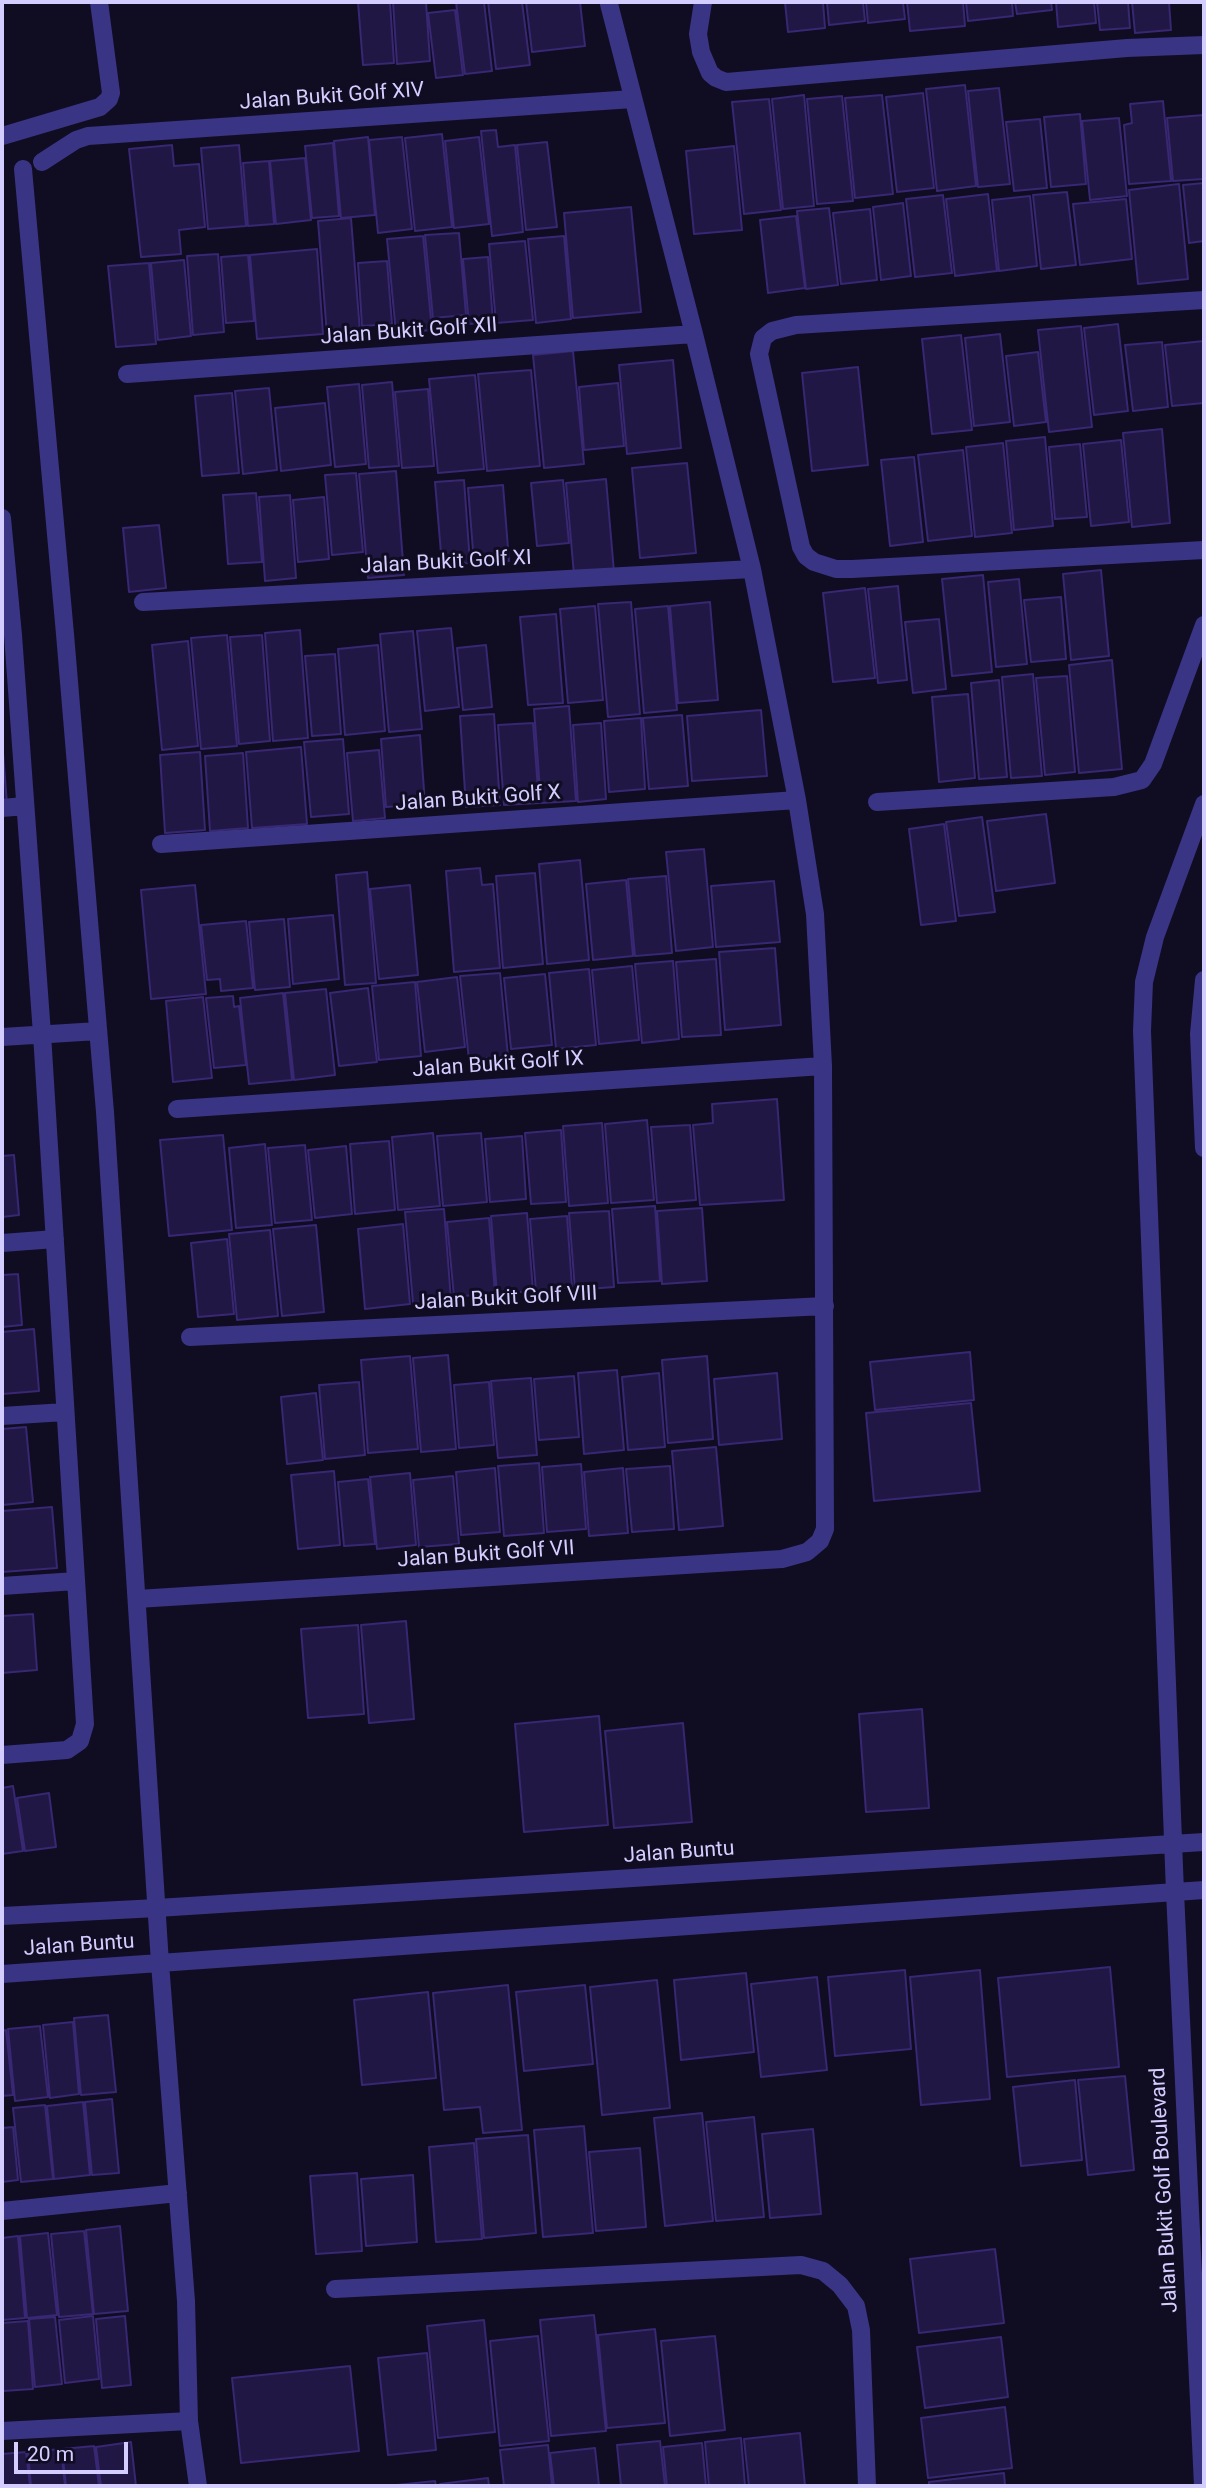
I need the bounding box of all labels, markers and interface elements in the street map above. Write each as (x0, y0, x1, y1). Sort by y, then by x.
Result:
street label: Jalan Bukit Golf XIV (239, 78, 425, 116)
street label: Jalan Bukit Golf XII (320, 313, 498, 351)
street label: Jalan Bukit Golf XI (360, 546, 532, 580)
street label: Jalan Bukit Golf X (394, 781, 562, 817)
street label: Jalan Bukit Golf IX (411, 1046, 585, 1084)
street label: Jalan Bukit Golf VIII (414, 1282, 598, 1316)
street label: Jalan Bukit Golf VII (397, 1536, 575, 1574)
street label: Jalan Buntu (623, 1837, 735, 1869)
street label: Jalan Buntu (23, 1930, 135, 1962)
street label: Jalan Bukit Golf Boulevard (1146, 2067, 1184, 2313)
scale bar (18, 2428, 131, 2472)
text: 20 m (27, 2442, 74, 2466)

